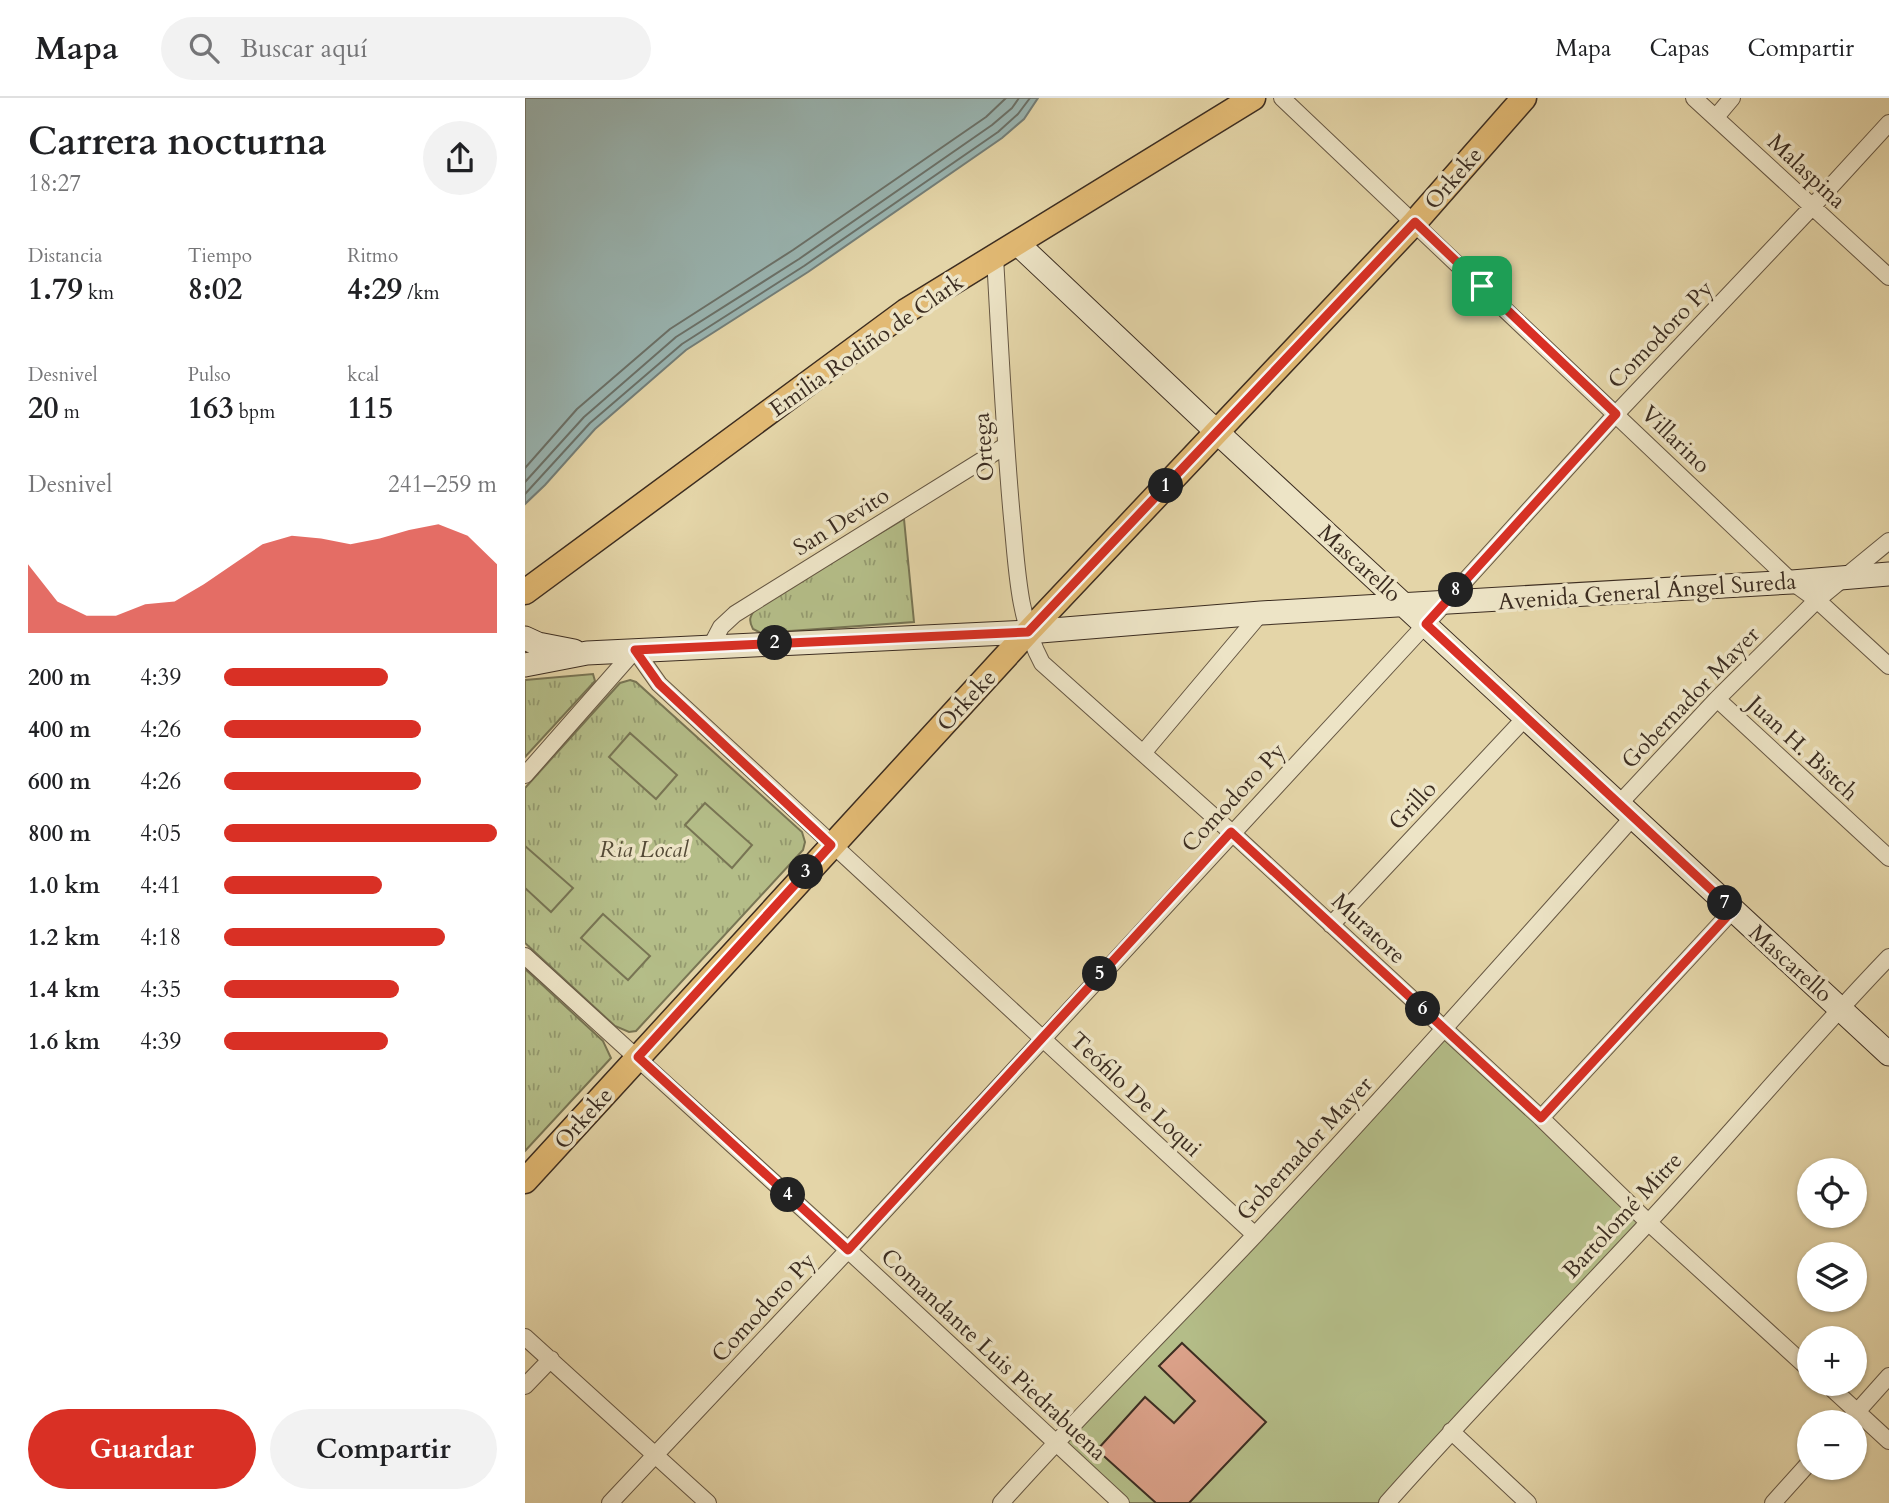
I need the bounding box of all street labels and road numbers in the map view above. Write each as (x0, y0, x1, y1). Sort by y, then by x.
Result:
street label: Malaspina (1761, 127, 1853, 216)
street label: Orkeke (1417, 140, 1489, 216)
street label: Emilia Rodiño de Clark (763, 266, 970, 424)
street label: Comodoro Py (1601, 273, 1720, 395)
street label: Villarino (1634, 399, 1717, 480)
street label: Ortega (966, 412, 1001, 482)
street label: San Devito (787, 480, 895, 563)
street label: Mascarello (1311, 517, 1408, 609)
street label: Avenida General Ángel Sureda (1497, 566, 1797, 617)
street label: Gobernador Mayer (1614, 619, 1767, 775)
street label: Orkeke (930, 663, 1003, 738)
street label: Juan H. Bistch (1738, 687, 1865, 808)
street label: Comodoro Py (1175, 736, 1292, 859)
street label: Grillo (1382, 774, 1443, 837)
street label: Muratore (1325, 886, 1413, 971)
street label: Mascarello (1742, 917, 1839, 1009)
street label: Teófilo De Loqui (1063, 1025, 1208, 1164)
street label: Gobernador Mayer (1229, 1069, 1380, 1227)
street label: Orkeke (547, 1081, 620, 1156)
street label: Bartolomé Mitre (1556, 1145, 1689, 1285)
street label: Comandante Luis Piedrabuena (874, 1241, 1113, 1467)
street label: Comodoro Py (705, 1246, 822, 1369)

